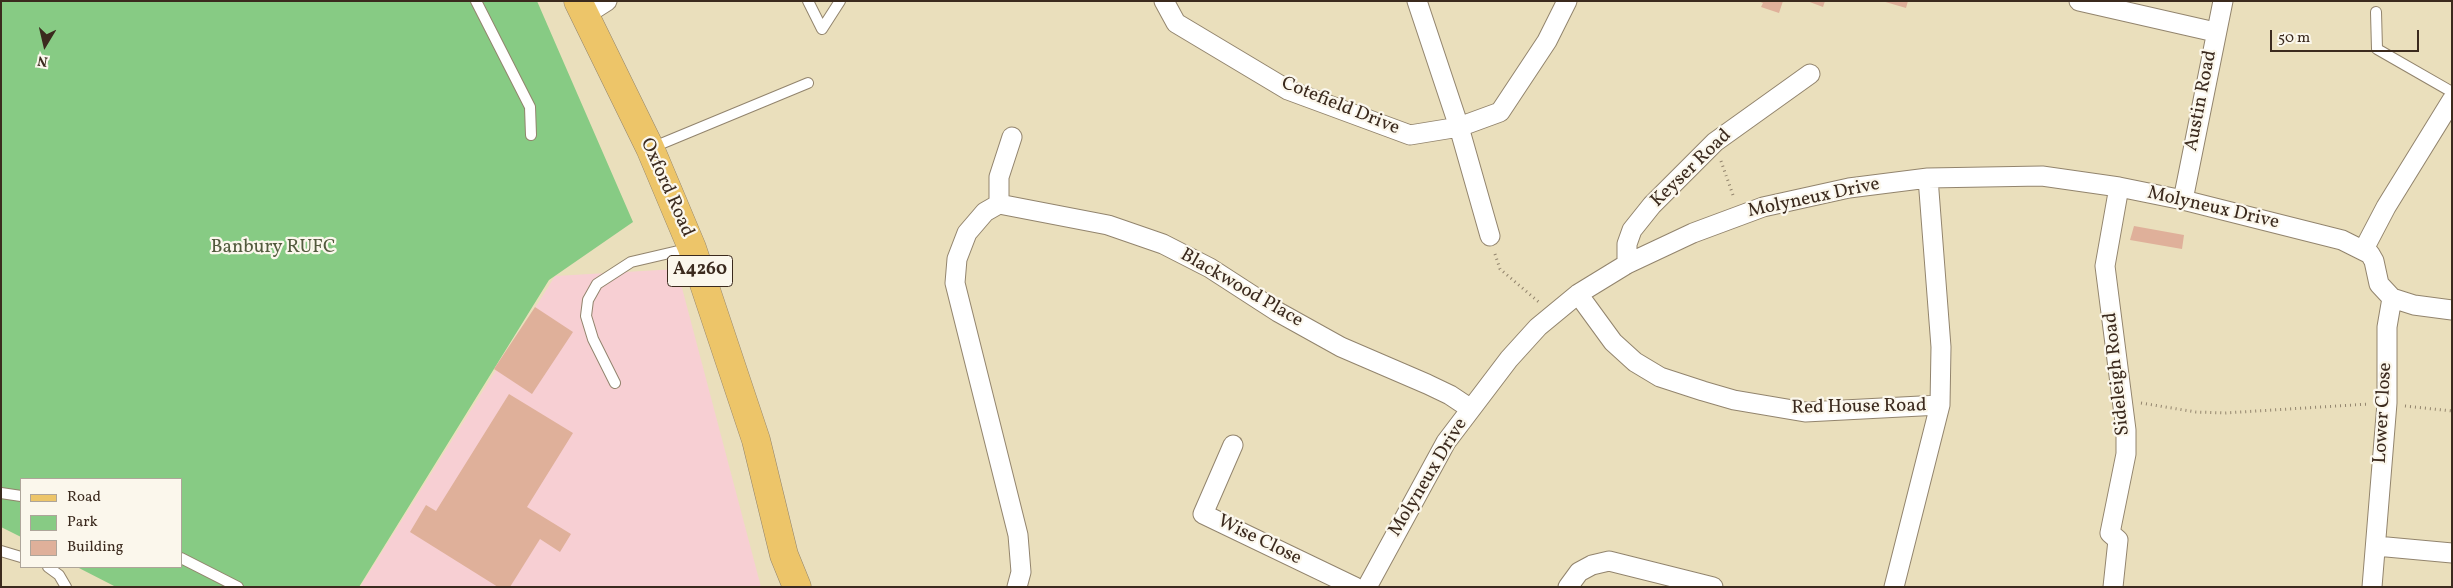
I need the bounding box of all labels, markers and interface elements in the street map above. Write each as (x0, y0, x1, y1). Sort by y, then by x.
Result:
north arrow (20, 20, 70, 70)
scale bar (2273, 20, 2422, 52)
text: 50 m (2278, 28, 2310, 49)
street label: Austin Road (2181, 49, 2223, 153)
text: N (36, 50, 49, 70)
street label: Cotefield Drive (1278, 73, 1402, 141)
street label: Keyser Road (1647, 125, 1737, 213)
street label: Oxford Road (634, 135, 698, 241)
street label: Molyneux Drive (1746, 174, 1882, 224)
street label: Molyneux Drive (2145, 183, 2281, 235)
park label: Banbury RUFC (211, 238, 335, 260)
street label: Blackwood Place (1175, 245, 1307, 333)
road number: A4260 (668, 256, 732, 286)
street label: Sideleigh Road (2100, 311, 2136, 437)
street label: Lower Close (2370, 362, 2398, 464)
street label: Red House Road (1791, 395, 1927, 421)
street label: Molyneux Drive (1385, 415, 1473, 541)
legend (20, 478, 182, 568)
text: Road (67, 487, 101, 508)
street label: Wise Close (1213, 511, 1305, 571)
text: Park (67, 512, 98, 533)
text: Building (67, 537, 123, 558)

